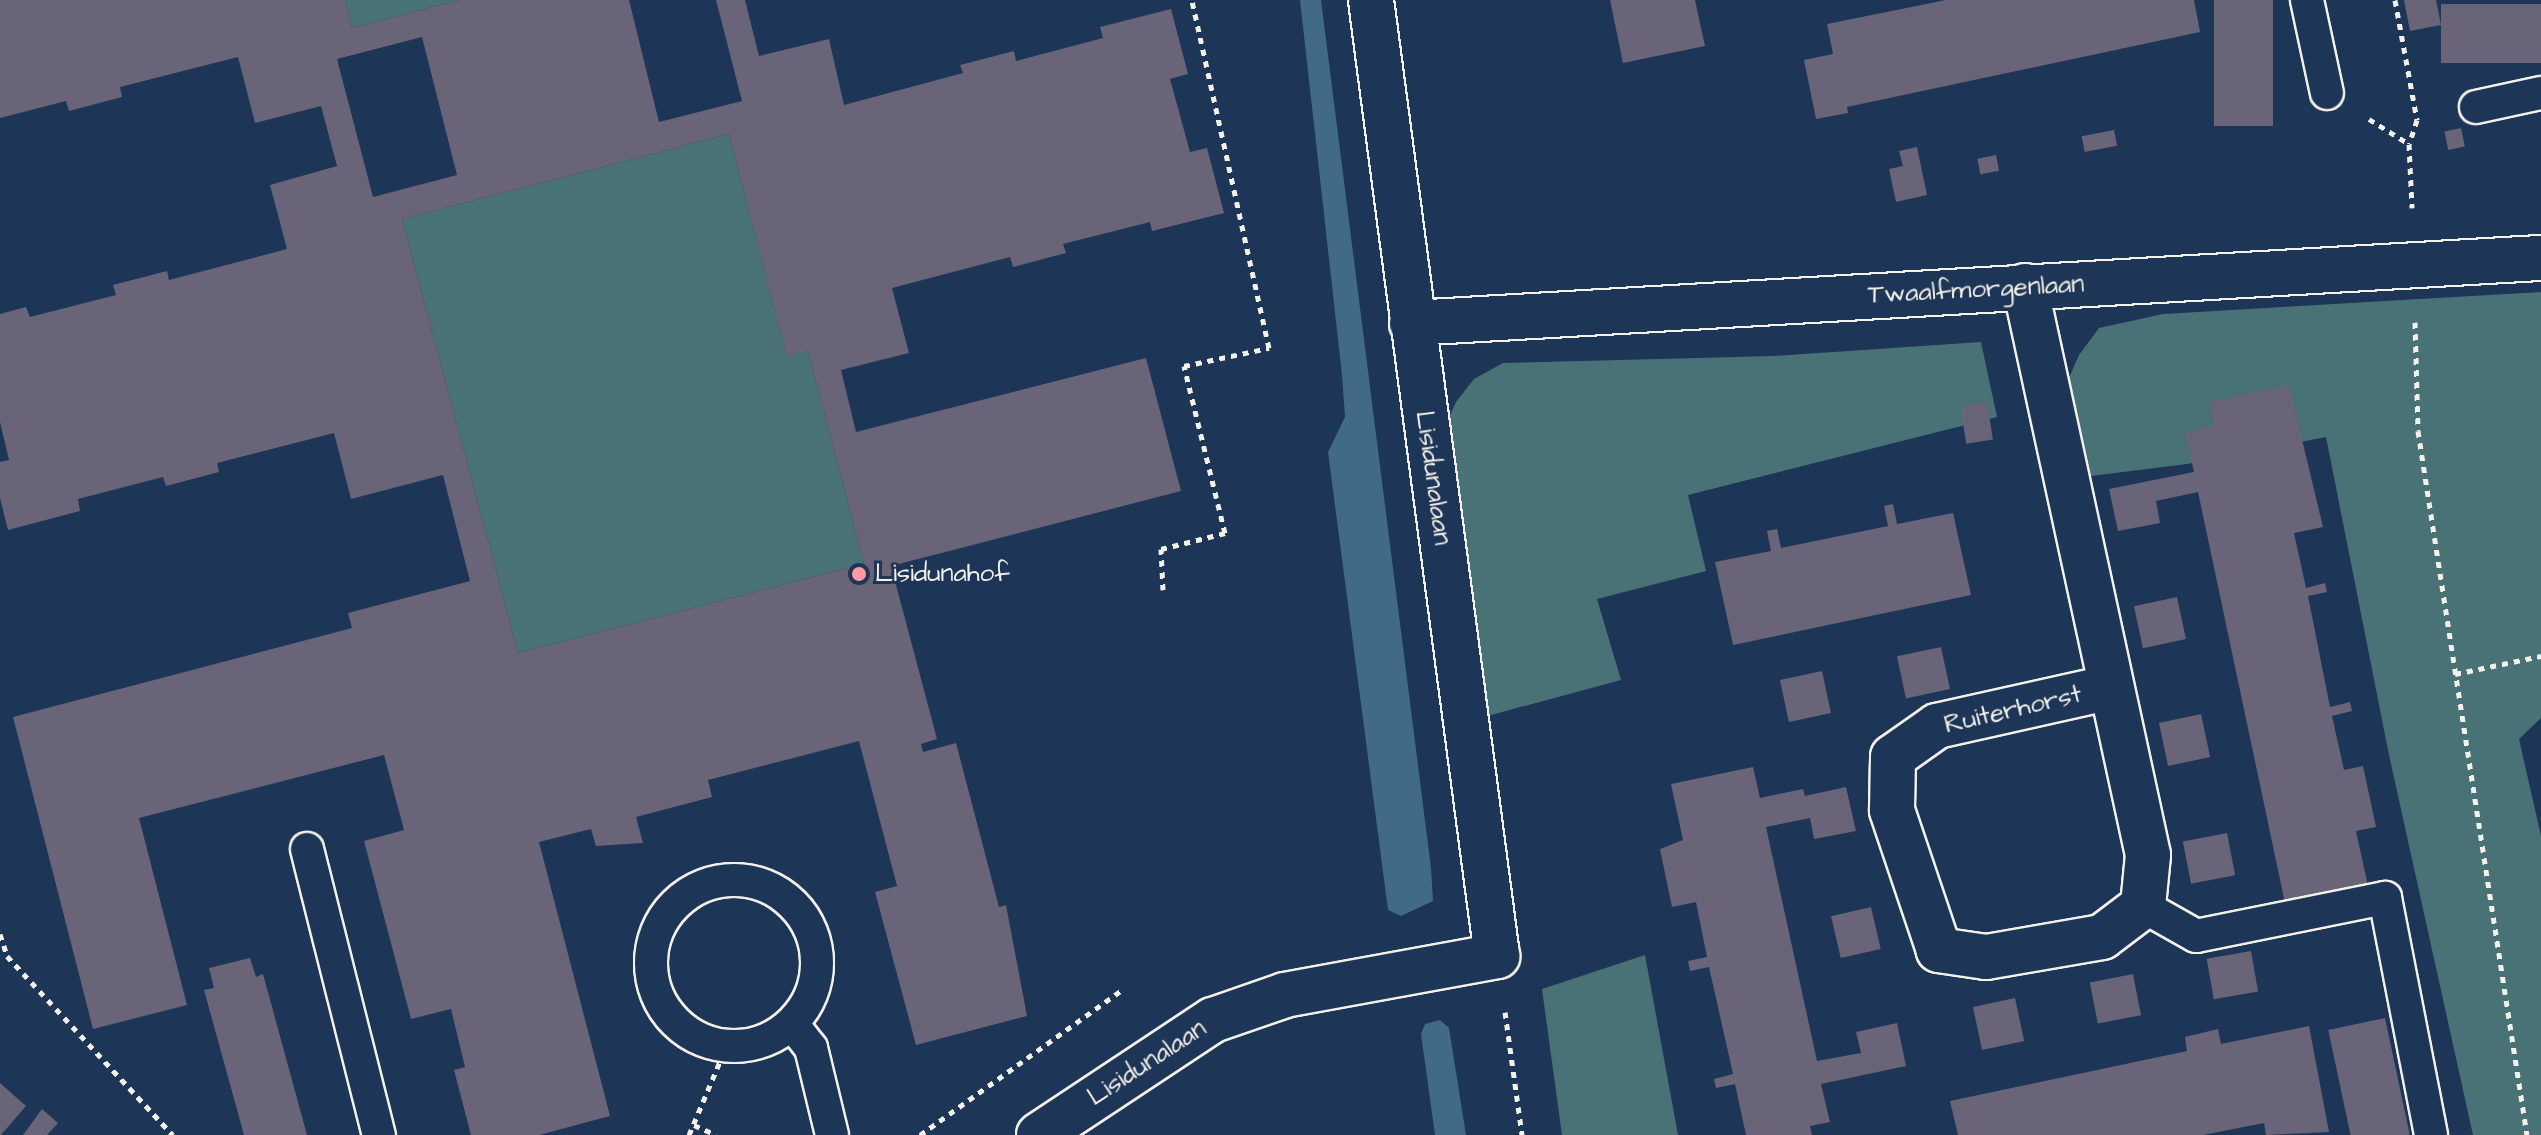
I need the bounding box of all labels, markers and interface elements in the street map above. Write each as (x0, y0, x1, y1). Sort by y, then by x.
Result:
street label: Twaalfmorgenlaan (1867, 269, 2085, 311)
street label: Lisidunalaan (1408, 409, 1458, 547)
place label: Lisidunahof (875, 558, 1010, 590)
marker: Lisidunahof (850, 565, 868, 583)
street label: Ruiterhorst (1941, 679, 2085, 741)
street label: Lisidunalaan (1082, 1013, 1212, 1113)

